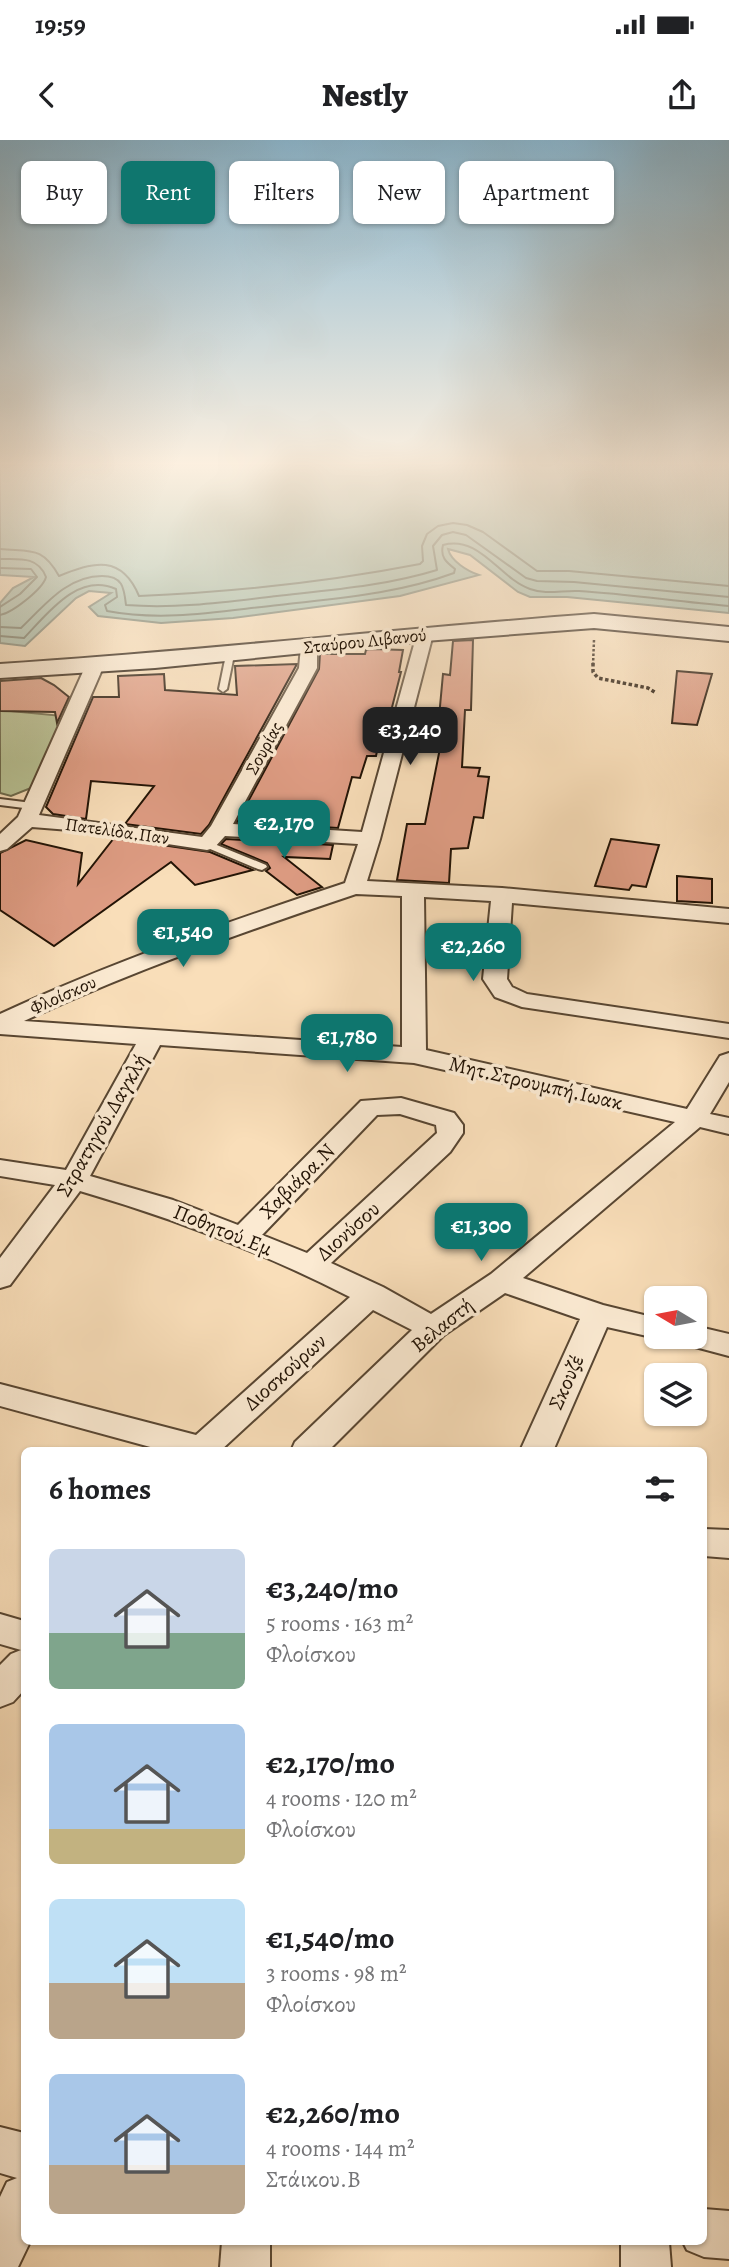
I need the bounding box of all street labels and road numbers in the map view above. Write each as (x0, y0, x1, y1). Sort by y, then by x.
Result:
street label: Σταύρου Λιβανού (302, 623, 428, 659)
street label: Σουρίας (240, 717, 288, 779)
street label: Πατελίδα.Παν (64, 812, 170, 850)
street label: Φλοίσκου (26, 970, 100, 1020)
street label: Στρατηγού.Δαγκλή (50, 1048, 154, 1202)
street label: Μητ.Στρουμπή.Ιωακ (446, 1049, 626, 1117)
street label: Χαβιάρα.Ν (253, 1137, 341, 1225)
street label: Διονύσου (310, 1195, 386, 1267)
street label: Ποθητού.Εμ (169, 1197, 277, 1263)
street label: Βελαστή (405, 1291, 479, 1359)
street label: Διοσκούρων (238, 1327, 333, 1417)
street label: Σκουζέ (542, 1350, 590, 1414)

